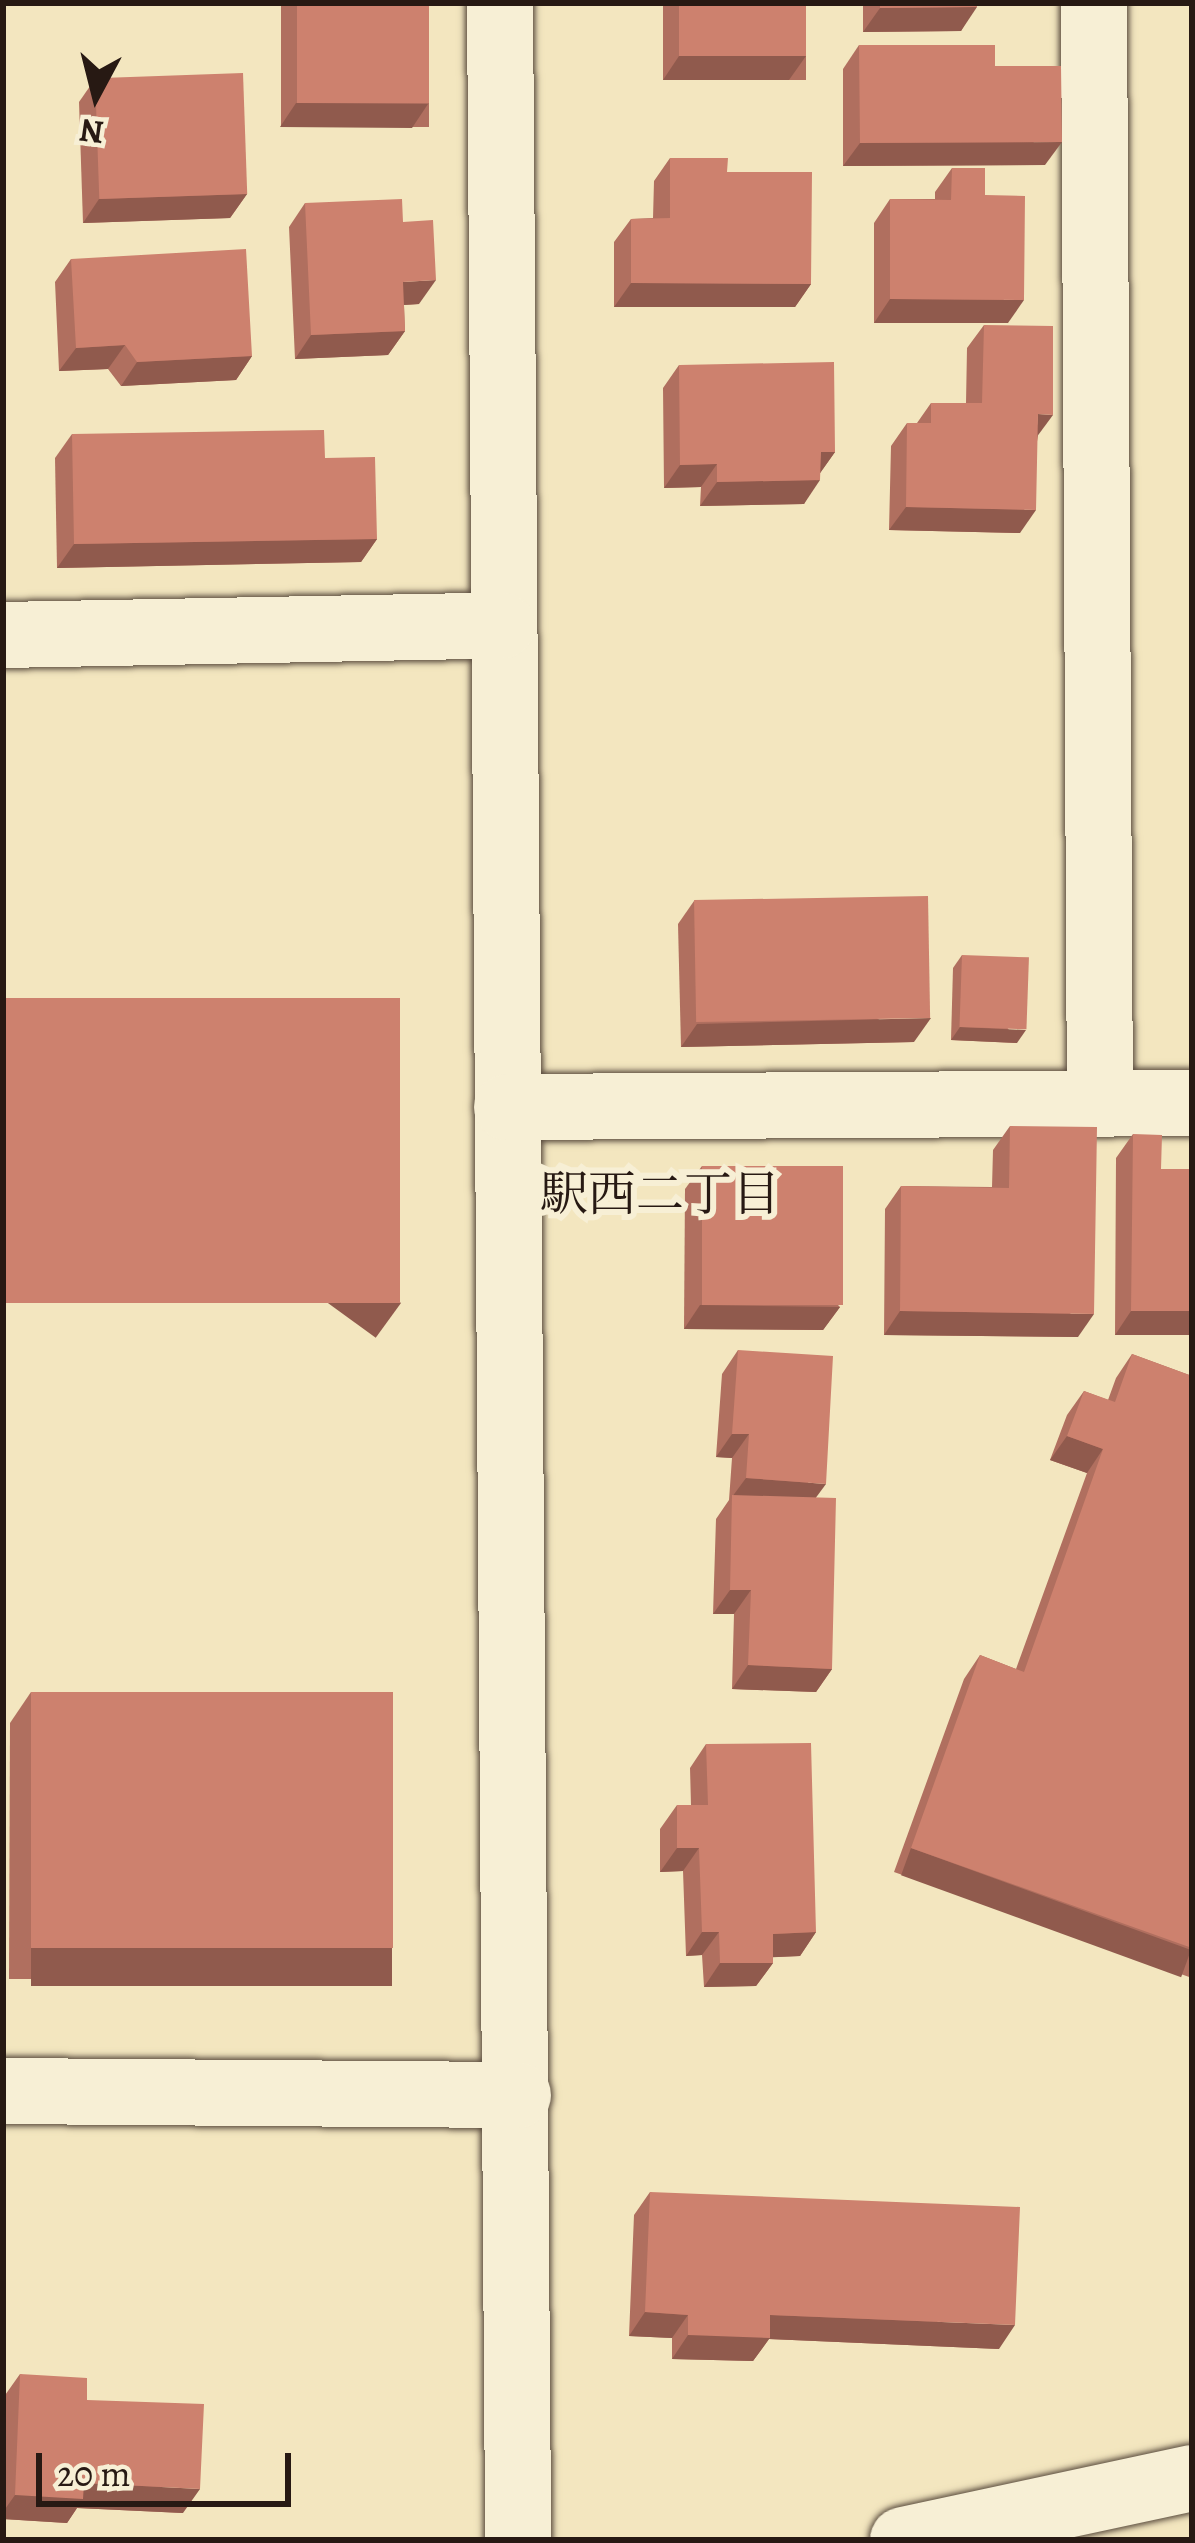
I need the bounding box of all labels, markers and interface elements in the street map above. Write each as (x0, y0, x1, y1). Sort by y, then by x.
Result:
north arrow (36, 36, 156, 156)
text: N (77, 108, 106, 156)
district label: 駅西二丁目 (540, 1166, 780, 1224)
scale bar (42, 2429, 297, 2503)
text: 20 m (57, 2449, 130, 2498)

